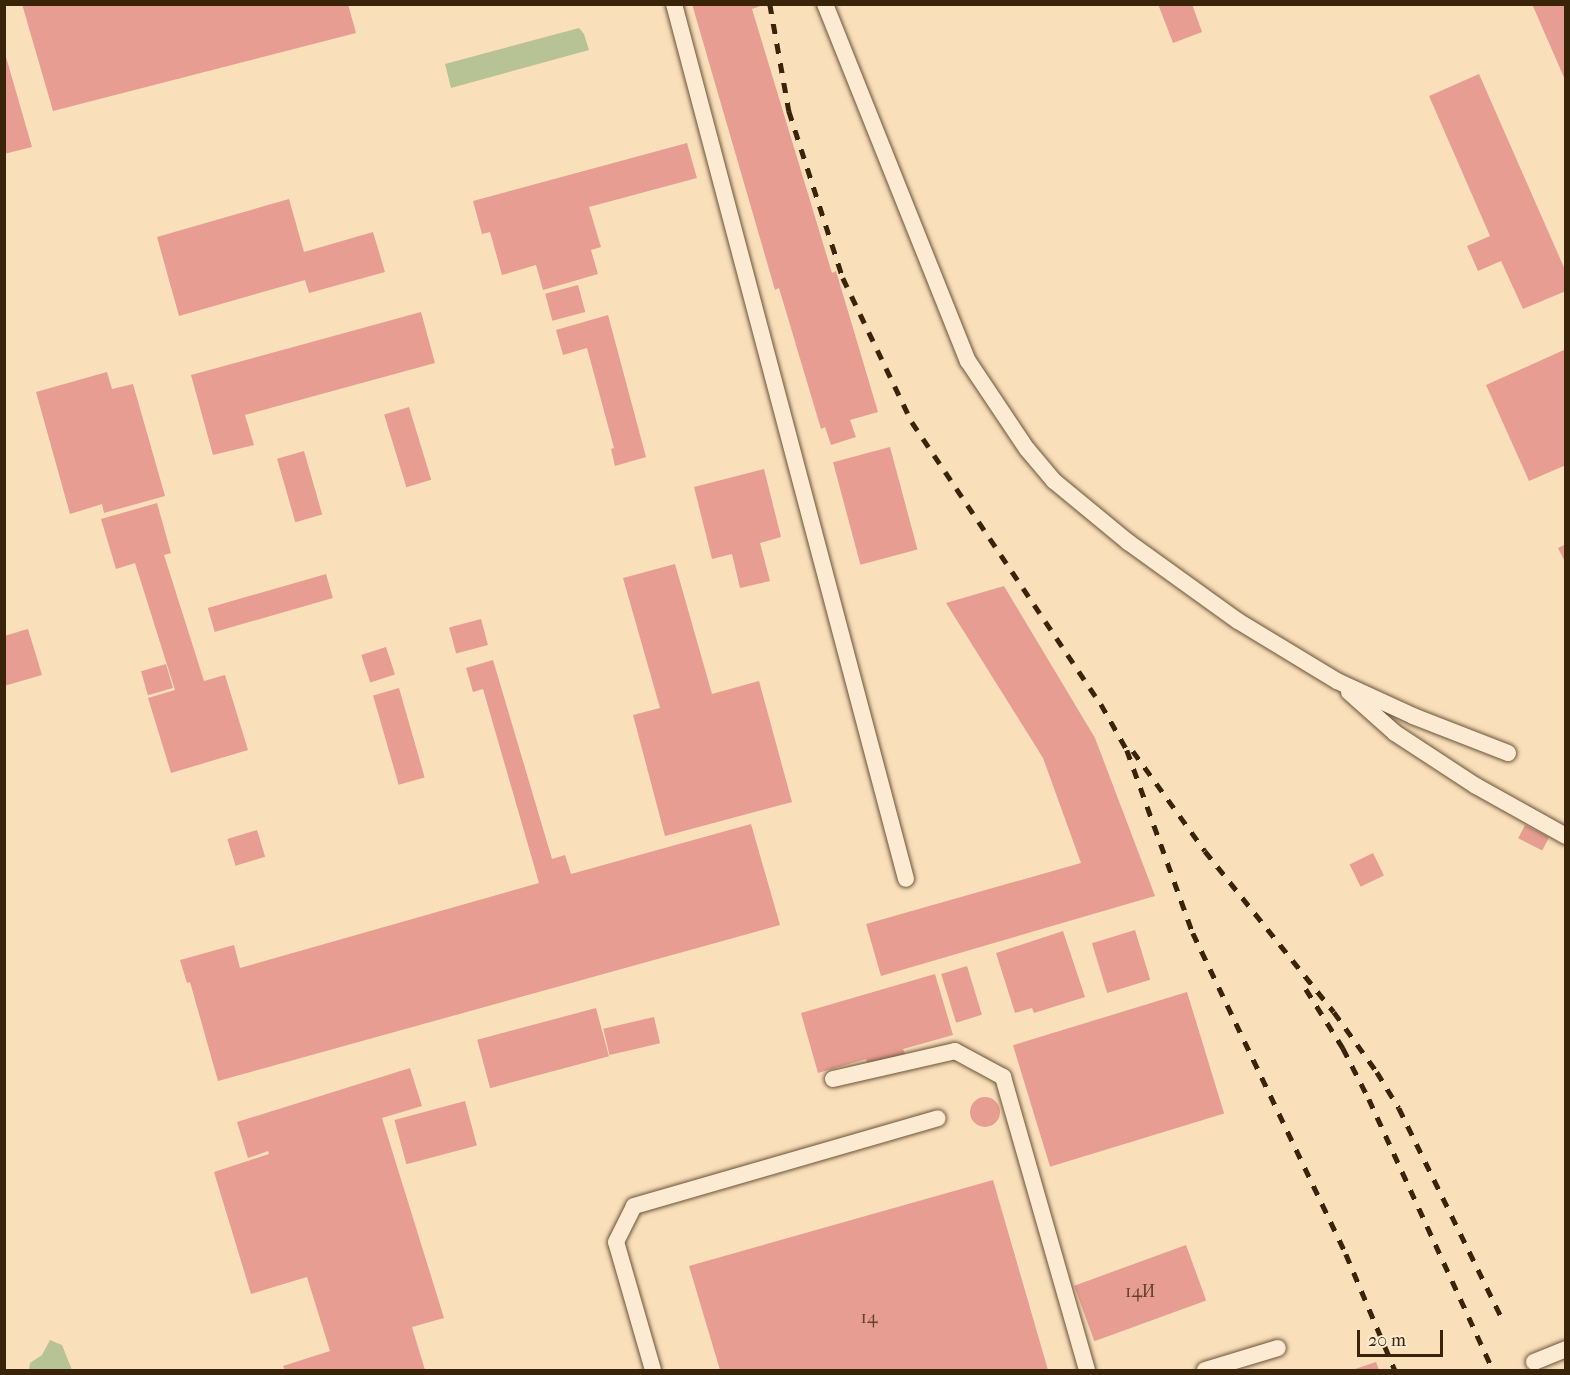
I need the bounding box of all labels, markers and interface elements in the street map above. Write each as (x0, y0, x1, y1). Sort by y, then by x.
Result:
house number: 14И (1125, 1281, 1155, 1303)
house number: 14 (860, 1307, 878, 1329)
scale bar (1360, 1318, 1446, 1356)
text: 20 m (1368, 1330, 1406, 1351)

